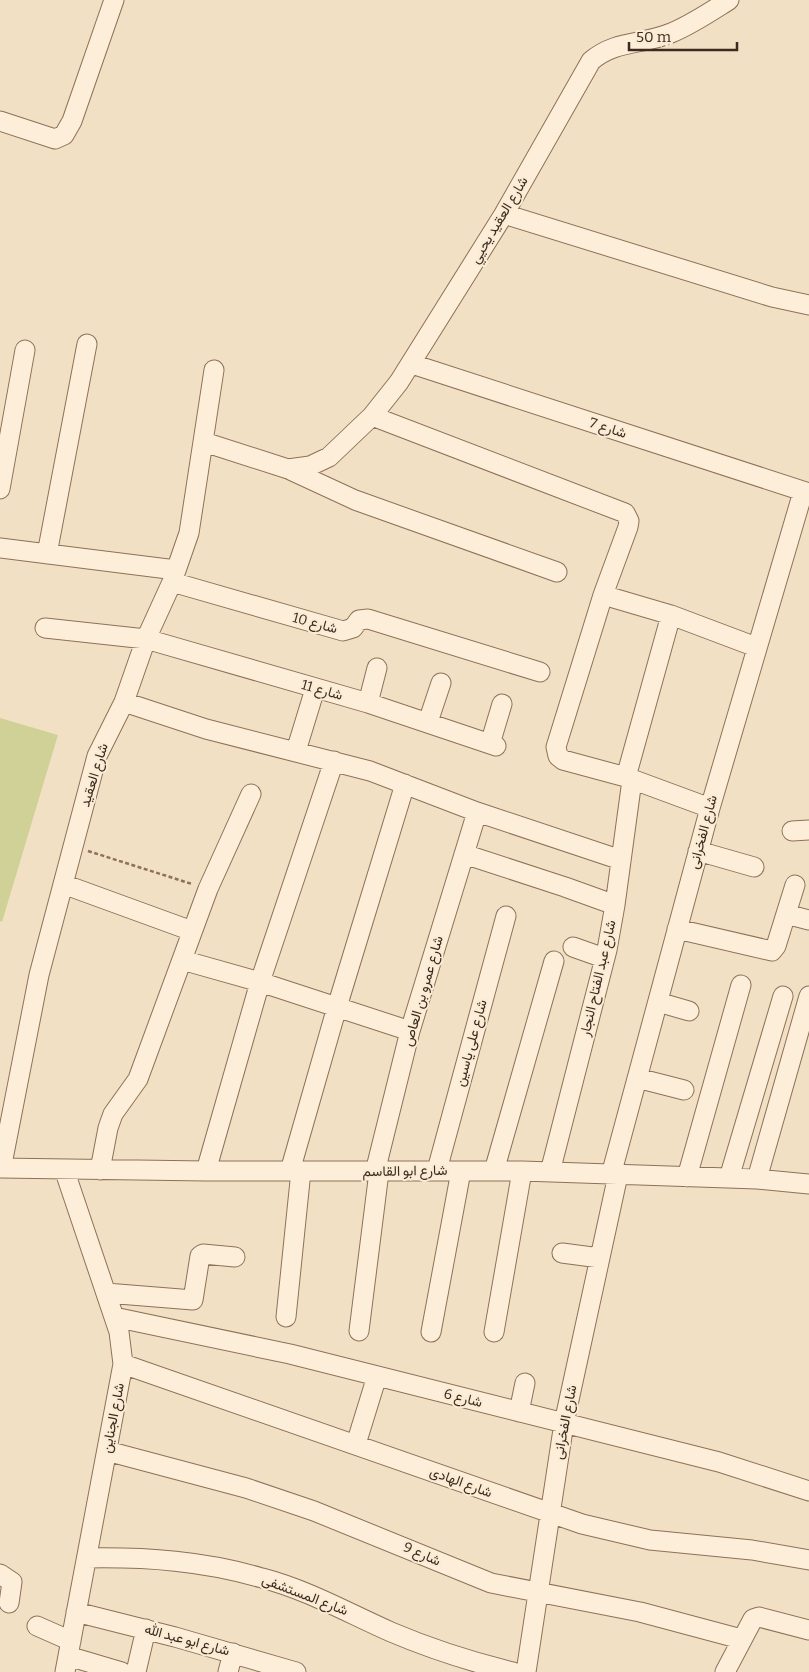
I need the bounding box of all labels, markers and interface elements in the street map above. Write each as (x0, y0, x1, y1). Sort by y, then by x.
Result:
scale bar (629, 20, 736, 52)
text: 50 m (636, 28, 672, 46)
street label: شارع العقيد يحيي (466, 173, 534, 268)
street label: شارع 7 (587, 414, 629, 444)
street label: شارع 10 (290, 609, 339, 639)
street label: شارع 11 (299, 676, 345, 706)
street label: شارع العقيد (76, 741, 114, 810)
street label: شارع الفخرانى (685, 793, 723, 871)
street label: شارع عبد الفتاح النجار (576, 918, 622, 1039)
street label: شارع عمرو بن العاص (399, 934, 449, 1049)
street label: شارع على ياسين (451, 998, 493, 1089)
street label: شارع ابو القاسم (362, 1162, 448, 1182)
street label: شارع الجناين (98, 1381, 130, 1455)
street label: شارع الفخرانى (549, 1383, 583, 1461)
street label: شارع 6 (441, 1385, 484, 1413)
street label: شارع الهادى (427, 1463, 495, 1503)
street label: شارع 9 (400, 1538, 443, 1572)
street label: شارع المستشفى (259, 1571, 351, 1621)
street label: شارع ابو عبد الله (142, 1620, 231, 1661)

